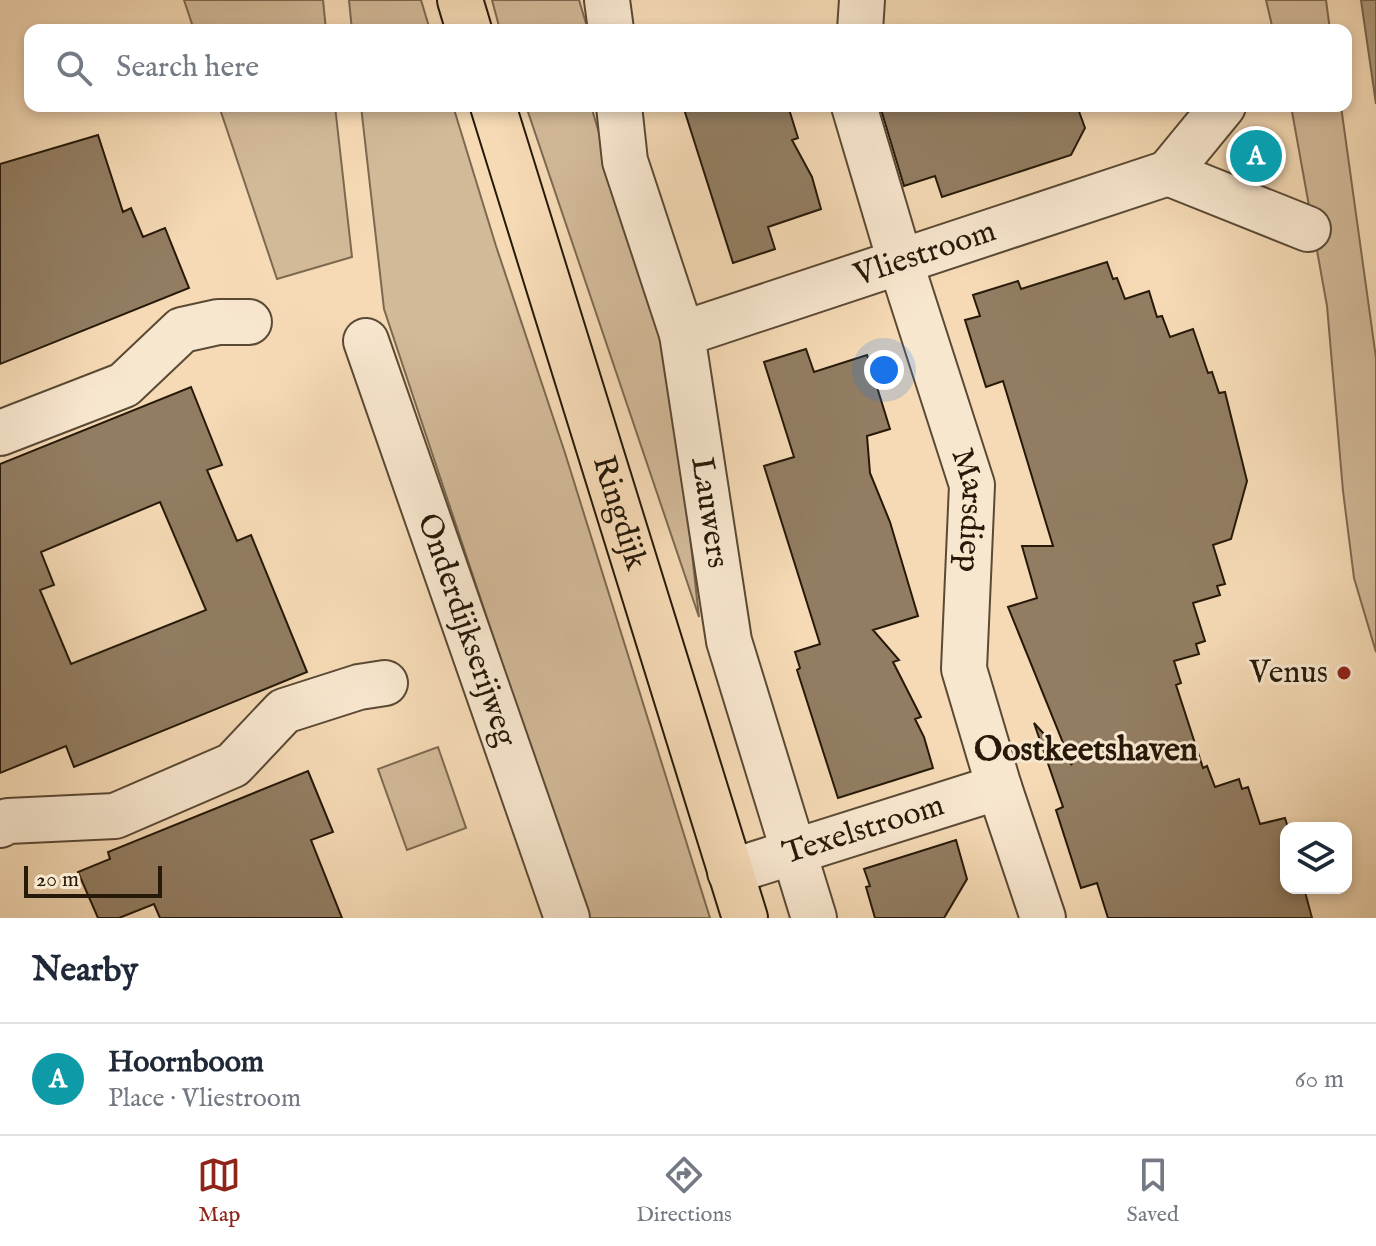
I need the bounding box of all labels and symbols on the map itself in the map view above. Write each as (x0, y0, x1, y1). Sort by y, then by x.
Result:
pin: A (1230, 126, 1282, 186)
street label: Vliestroom (848, 211, 1001, 296)
your location (864, 350, 904, 390)
street label: Marsdiep (941, 443, 994, 573)
street label: Ringdijk (582, 451, 656, 576)
street label: Lauwers (681, 454, 738, 571)
street label: Onderdijkserijweg (407, 508, 526, 753)
place label: Venus (1248, 653, 1328, 694)
marker: Venus (1335, 664, 1353, 682)
district label: Oostkeetshaven (974, 729, 1198, 772)
street label: Texelstroom (778, 785, 949, 875)
scale bar (24, 862, 162, 898)

